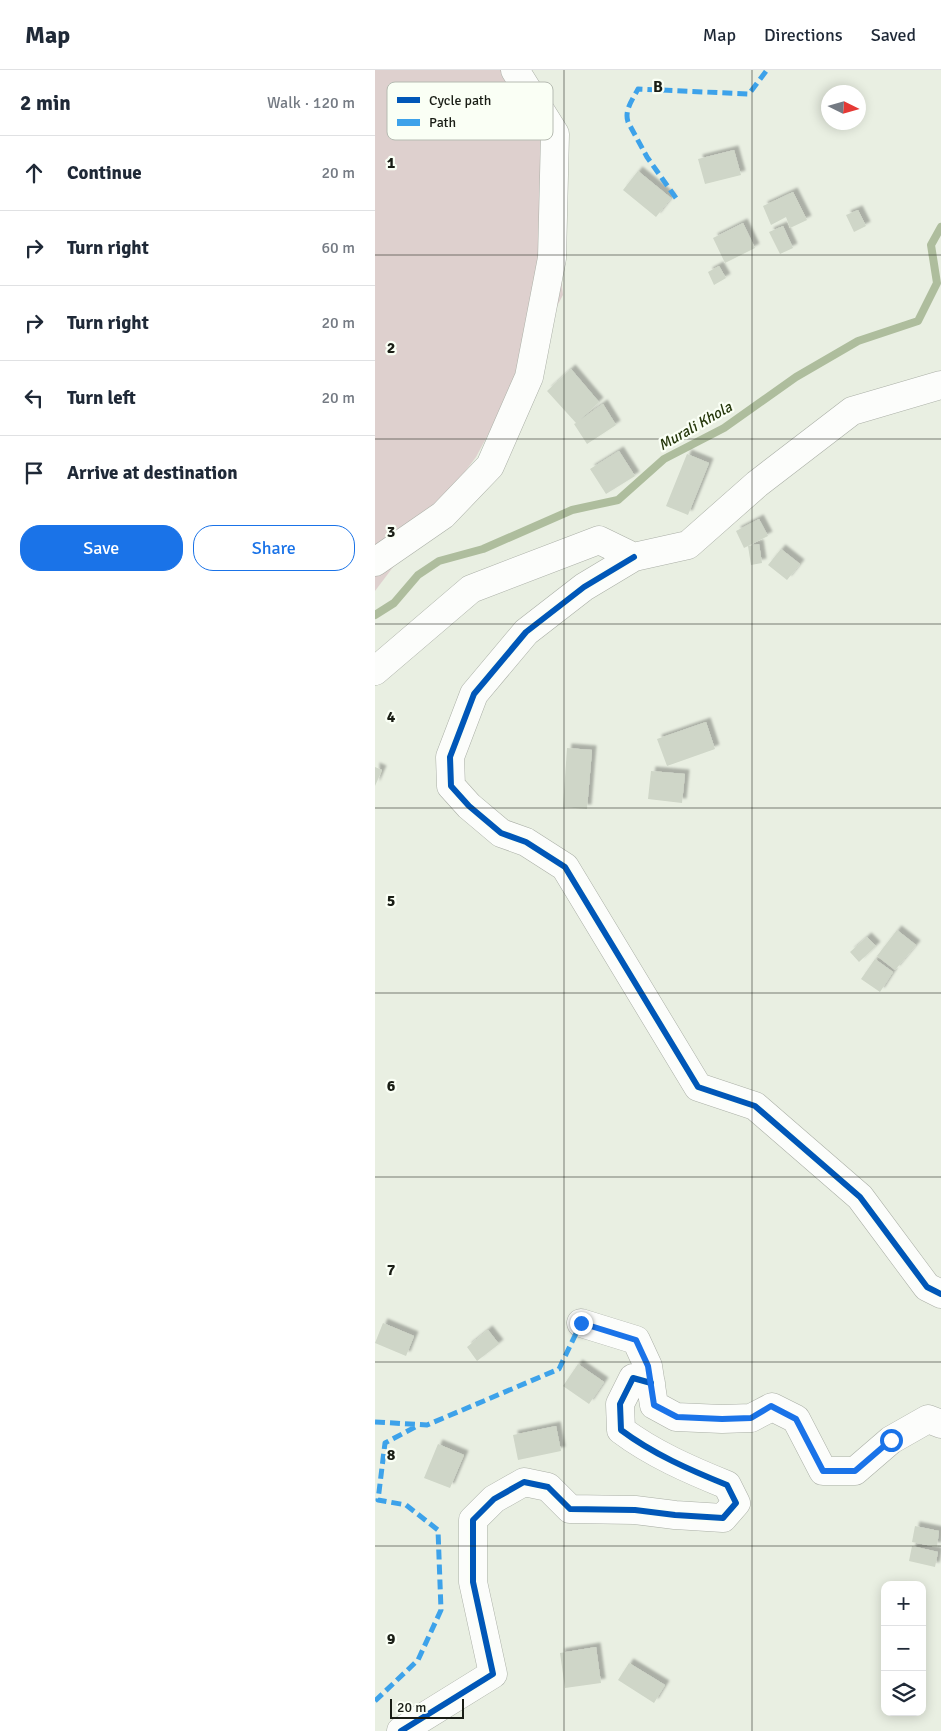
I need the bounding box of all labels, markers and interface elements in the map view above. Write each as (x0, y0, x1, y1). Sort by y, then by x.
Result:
text: Map (25, 20, 70, 50)
text: Map (703, 24, 736, 46)
text: Directions (764, 24, 843, 46)
text: Saved (871, 24, 916, 46)
text: B (653, 77, 663, 97)
legend (387, 82, 553, 140)
north arrow (821, 85, 866, 130)
text: 2 min (20, 90, 71, 116)
text: Cycle path (429, 92, 491, 109)
text: Walk · 120 m (267, 93, 355, 113)
text: Path (429, 114, 456, 131)
text: 1 (387, 153, 396, 173)
icon: ahead (20, 159, 48, 187)
text: Continue (67, 161, 142, 185)
text: 20 m (321, 163, 355, 183)
icon: right (20, 234, 48, 262)
text: Turn right (67, 236, 149, 260)
text: 60 m (321, 238, 355, 258)
icon: right (20, 309, 48, 337)
text: Turn right (67, 311, 149, 335)
text: 20 m (321, 313, 355, 333)
text: 2 (387, 338, 395, 358)
icon: left (20, 384, 48, 412)
text: Turn left (67, 386, 136, 410)
text: 20 m (321, 388, 355, 408)
water label: Murali Khola (655, 398, 735, 454)
icon: arrive (20, 459, 48, 487)
text: Arrive at destination (67, 461, 238, 485)
text: 3 (387, 522, 395, 542)
button: Save (20, 525, 183, 571)
button: Share (193, 525, 355, 571)
text: 4 (387, 707, 396, 727)
text: 5 (387, 891, 395, 911)
text: 6 (387, 1076, 396, 1096)
text: 7 (387, 1260, 396, 1280)
route end (570, 1312, 593, 1335)
route start (880, 1429, 903, 1452)
text: 8 (387, 1445, 396, 1465)
map controls (881, 1581, 926, 1716)
button: + (881, 1581, 926, 1626)
button: − (881, 1626, 926, 1671)
text: 9 (387, 1629, 396, 1649)
button: layers (881, 1671, 926, 1716)
scale bar (390, 1696, 464, 1719)
text: 20 m (397, 1699, 426, 1716)

